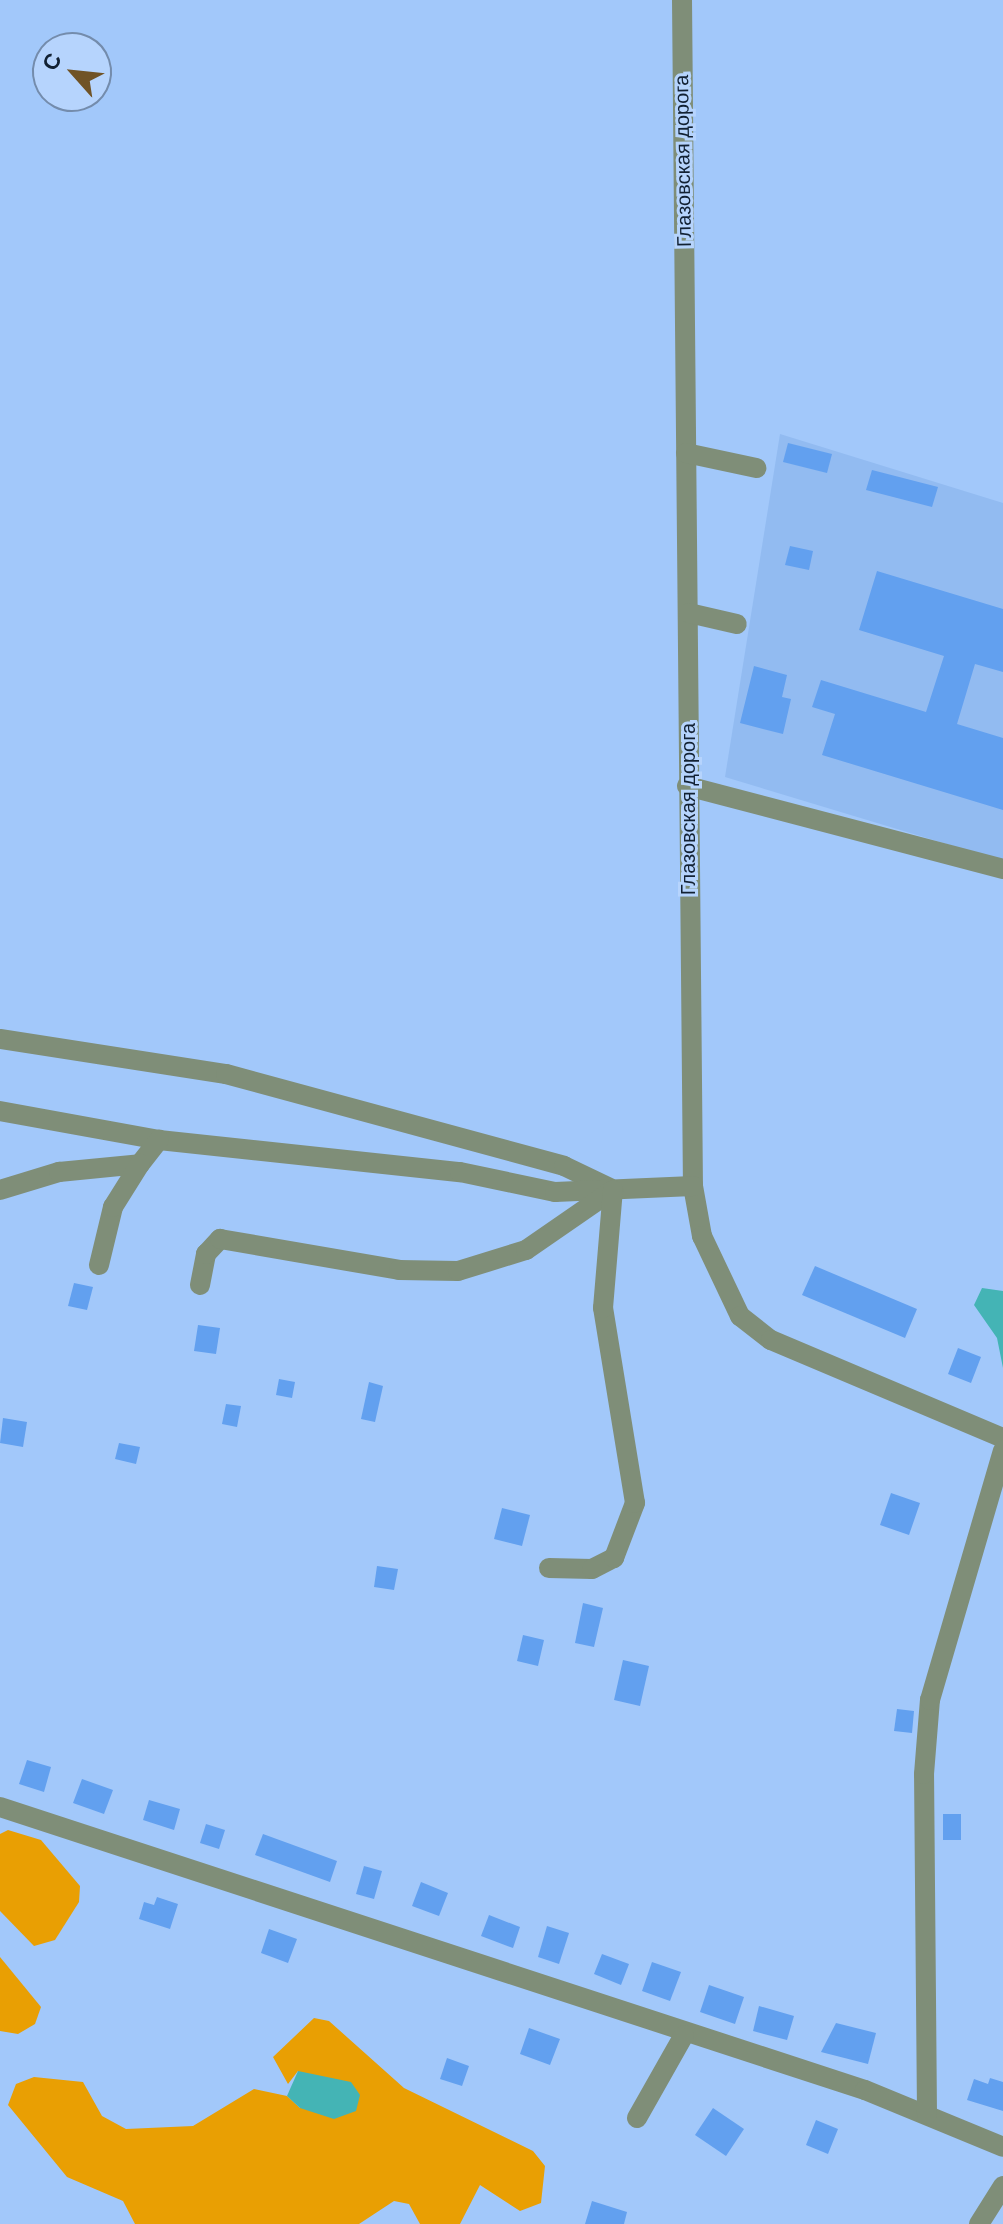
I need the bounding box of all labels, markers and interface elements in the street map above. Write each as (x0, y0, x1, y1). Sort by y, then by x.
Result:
north arrow (32, 32, 112, 112)
text: С (37, 49, 67, 75)
street label: Глазовская дорога (669, 75, 697, 247)
street label: Глазовская дорога (676, 723, 700, 895)

